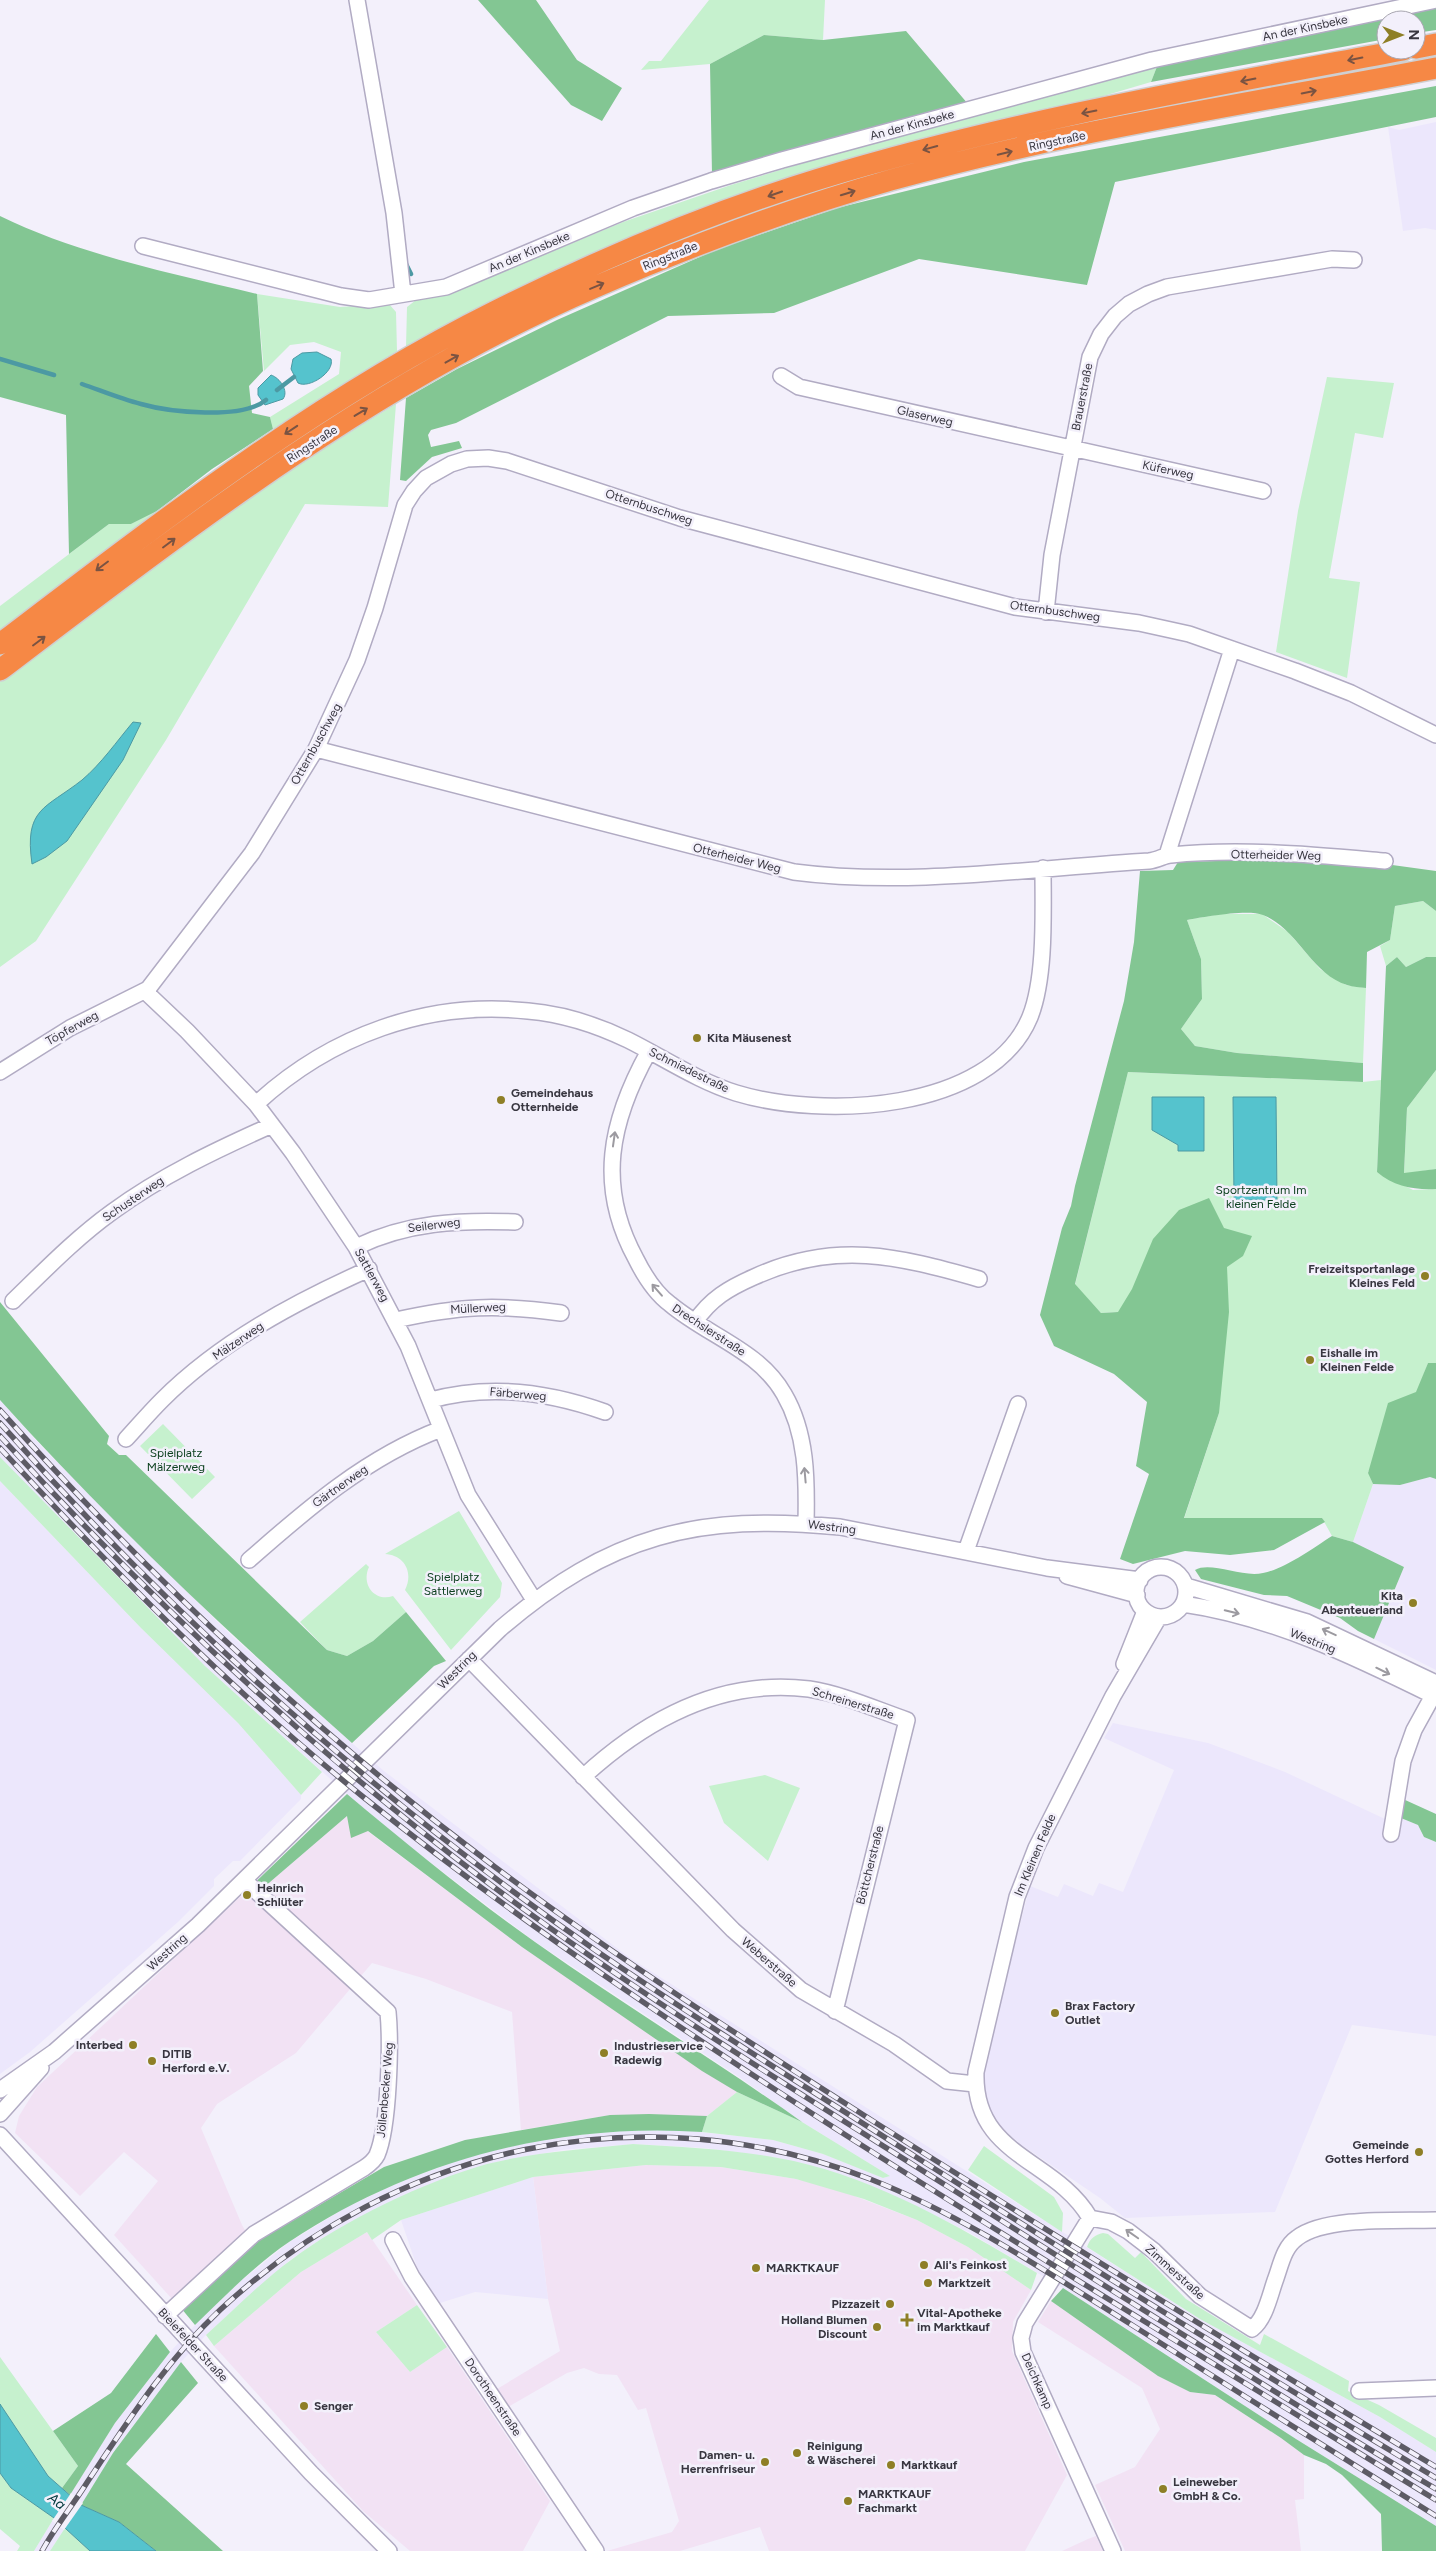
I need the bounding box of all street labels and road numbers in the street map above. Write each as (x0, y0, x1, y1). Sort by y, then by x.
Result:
street label: An der Kinsbeke (1261, 12, 1349, 44)
street label: An der Kinsbeke (868, 107, 956, 143)
street label: Ringstraße (1027, 128, 1087, 154)
street label: An der Kinsbeke (486, 228, 572, 275)
street label: Ringstraße (641, 239, 700, 273)
street label: Brauerstraße (1069, 362, 1095, 432)
street label: Glaserweg (896, 403, 954, 429)
street label: Ringstraße (284, 422, 340, 466)
street label: Küferweg (1141, 458, 1195, 482)
street label: Otternbuschweg (604, 486, 694, 528)
street label: Otternbuschweg (1009, 598, 1101, 624)
street label: Otternbuschweg (288, 701, 344, 787)
street label: Otterheider Weg (692, 840, 782, 876)
street label: Otterheider Weg (1231, 847, 1321, 863)
street label: Töpferweg (43, 1008, 101, 1048)
street label: Schmiedestraße (647, 1045, 732, 1096)
street label: Schusterweg (100, 1173, 166, 1225)
street label: Seilerweg (407, 1215, 461, 1235)
street label: Sattlerweg (352, 1246, 392, 1304)
street label: Müllerweg (450, 1300, 506, 1316)
street label: Drechslerstraße (670, 1301, 749, 1359)
street label: Mälzerweg (210, 1319, 266, 1363)
street label: Färberweg (489, 1385, 547, 1403)
street label: Gärtnerweg (310, 1462, 370, 1510)
street label: Westring (807, 1517, 857, 1537)
street label: Westring (1288, 1625, 1338, 1657)
street label: Westring (435, 1648, 479, 1692)
street label: Schreinerstraße (810, 1684, 896, 1722)
street label: Im Kleinen Felde (1011, 1811, 1059, 1898)
street label: Böttcherstraße (853, 1824, 887, 1906)
street label: Westring (144, 1931, 190, 1973)
street label: Weberstraße (738, 1934, 800, 1990)
street label: Jöllenbecker Weg (374, 2042, 396, 2138)
street label: Zimmerstraße (1142, 2242, 1208, 2303)
street label: Bielefelder Straße (155, 2305, 231, 2385)
street label: Deichkamp (1018, 2351, 1056, 2411)
street label: Dorotheenstraße (462, 2355, 524, 2439)

